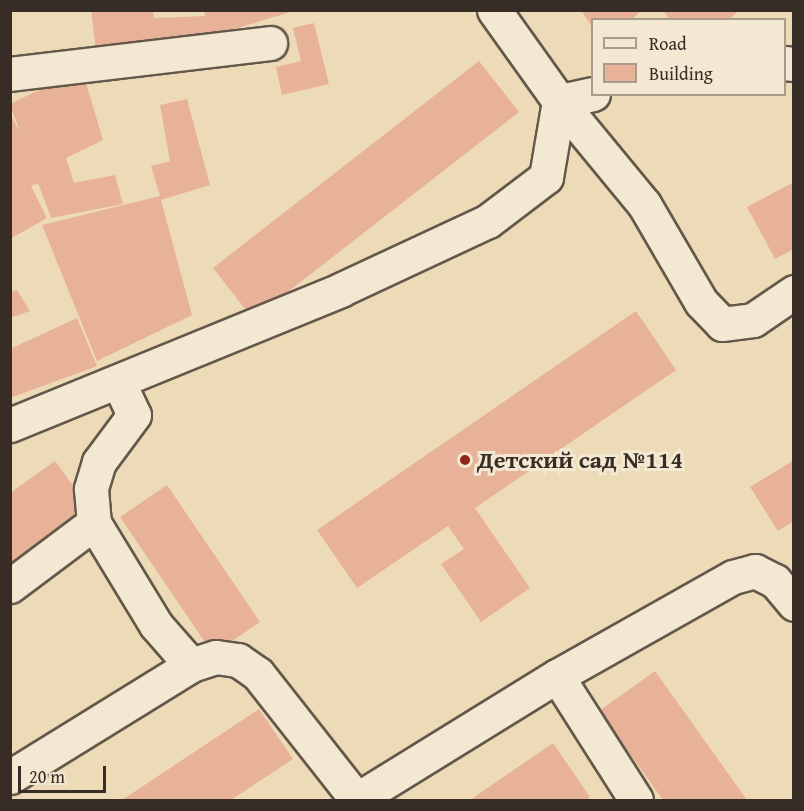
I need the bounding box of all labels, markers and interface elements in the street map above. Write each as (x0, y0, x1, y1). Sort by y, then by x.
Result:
legend (591, 18, 786, 96)
text: Road (649, 30, 687, 57)
text: Building (649, 60, 713, 87)
place label: Детский сад №114 (477, 446, 683, 474)
marker: Детский сад №114 (458, 453, 472, 467)
scale bar (21, 754, 110, 792)
text: 20 m (29, 763, 65, 790)

